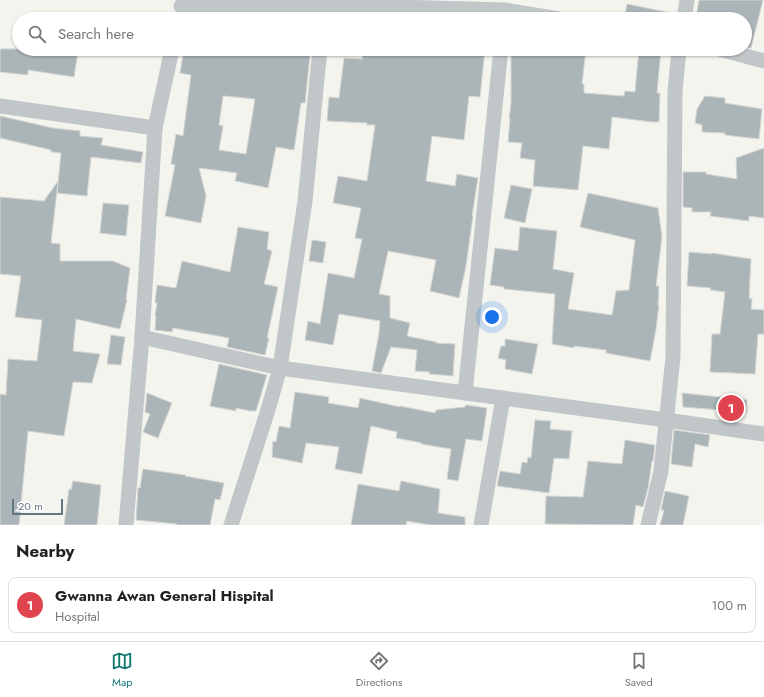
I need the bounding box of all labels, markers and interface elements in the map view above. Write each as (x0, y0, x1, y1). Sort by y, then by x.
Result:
search box (12, 12, 752, 56)
icon: search (26, 23, 48, 45)
text: Search here (58, 23, 134, 45)
your location (482, 307, 502, 327)
pin: 1 (718, 393, 744, 423)
scale bar (12, 497, 63, 516)
text: 20 m (18, 498, 43, 514)
text: Nearby (16, 539, 74, 563)
text: Gwanna Awan General Hispital (55, 585, 274, 607)
text: 1 (27, 596, 33, 615)
text: 100 m (712, 596, 747, 615)
text: Hospital (55, 607, 100, 626)
tab: Map (111, 650, 133, 690)
tab: Directions (356, 650, 402, 690)
tab: Saved (625, 650, 653, 690)

